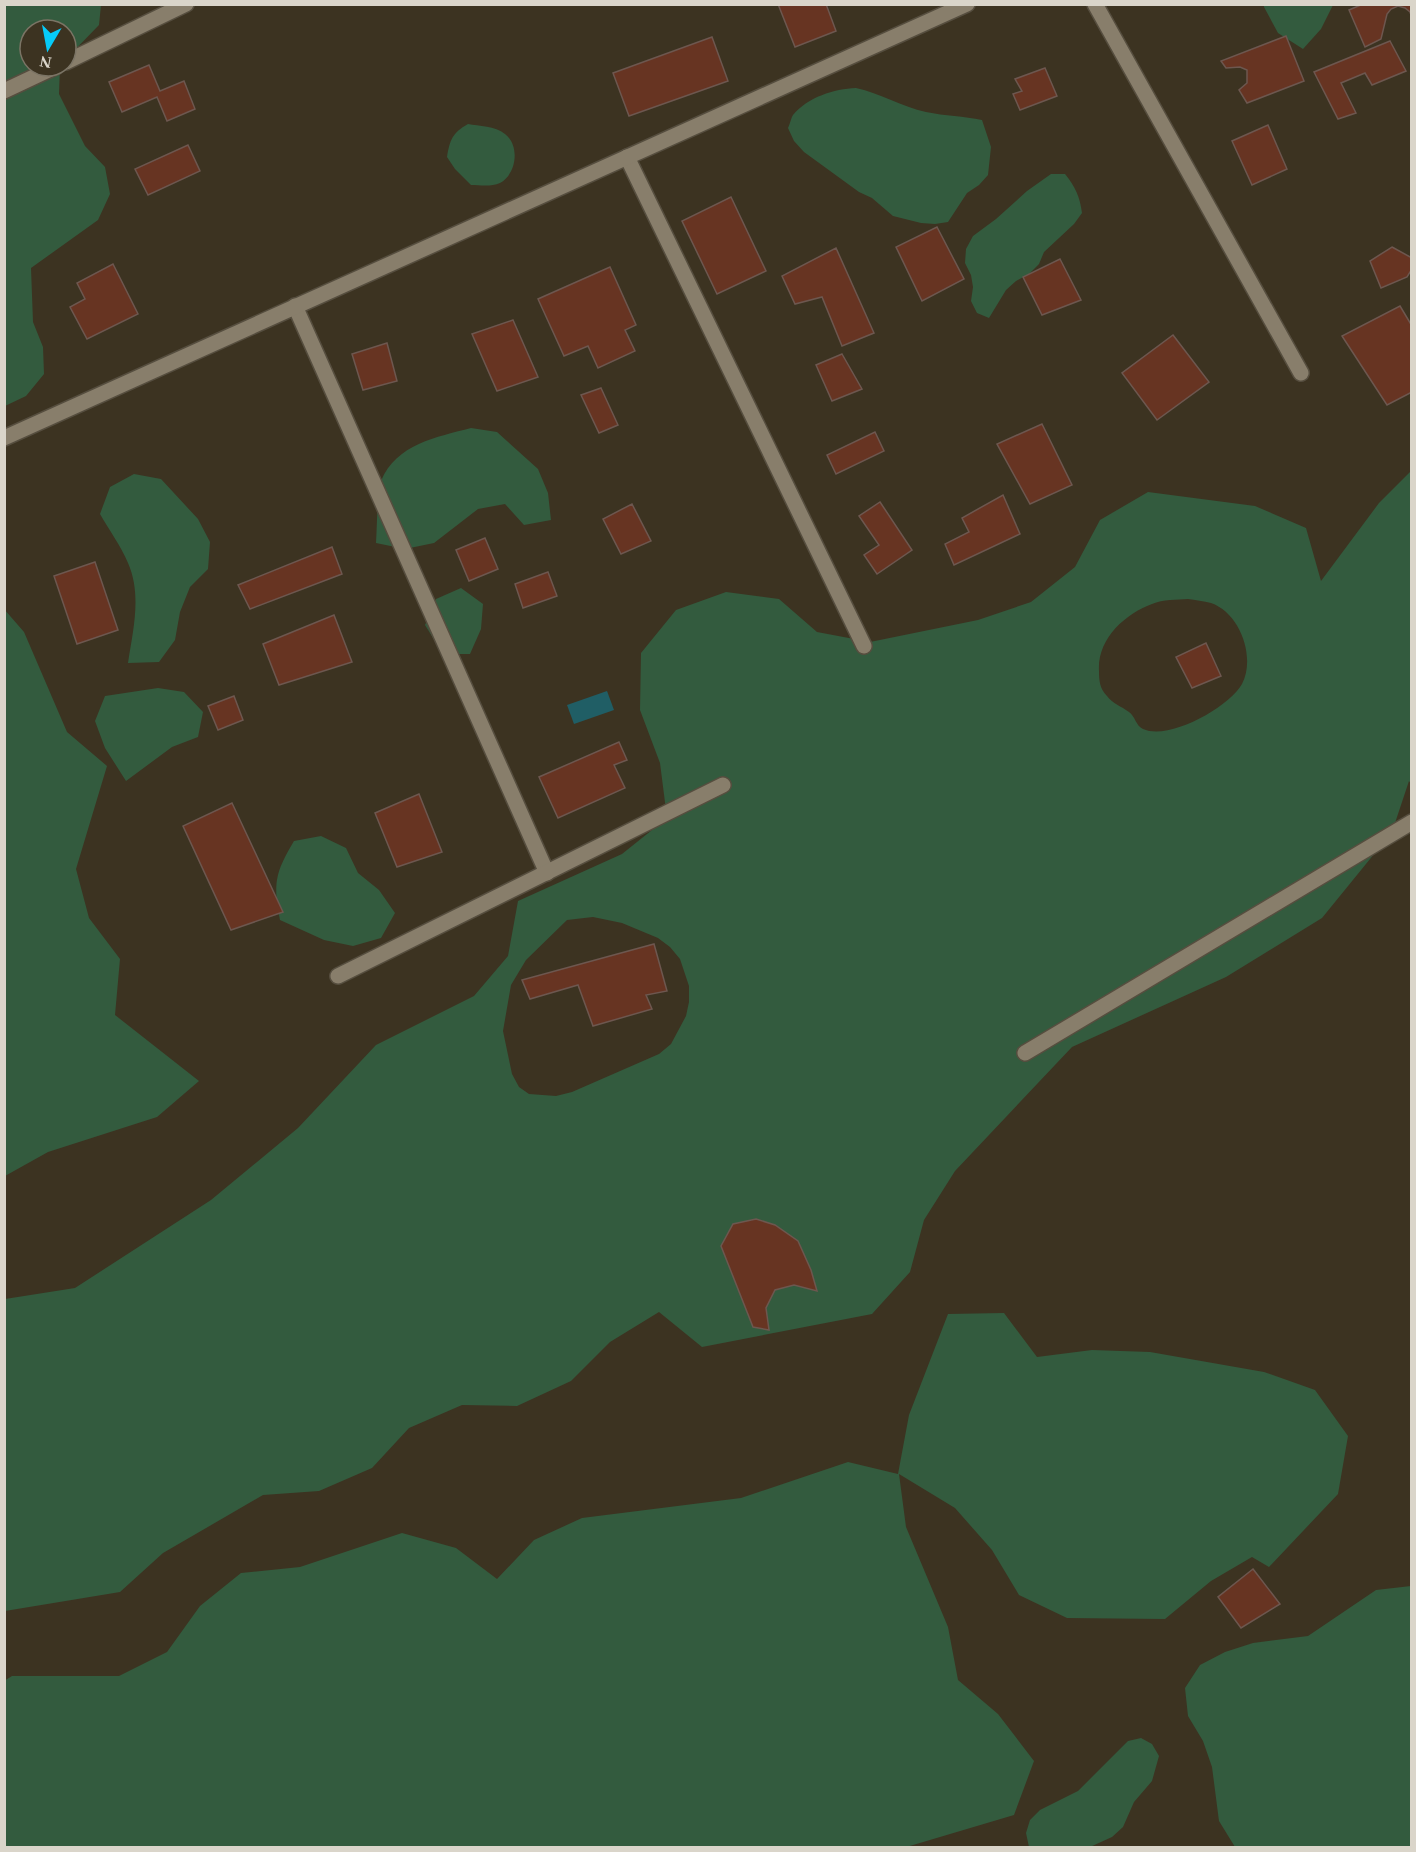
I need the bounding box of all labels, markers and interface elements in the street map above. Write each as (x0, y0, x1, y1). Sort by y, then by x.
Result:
north arrow (18, 18, 78, 78)
text: N (38, 53, 53, 72)

